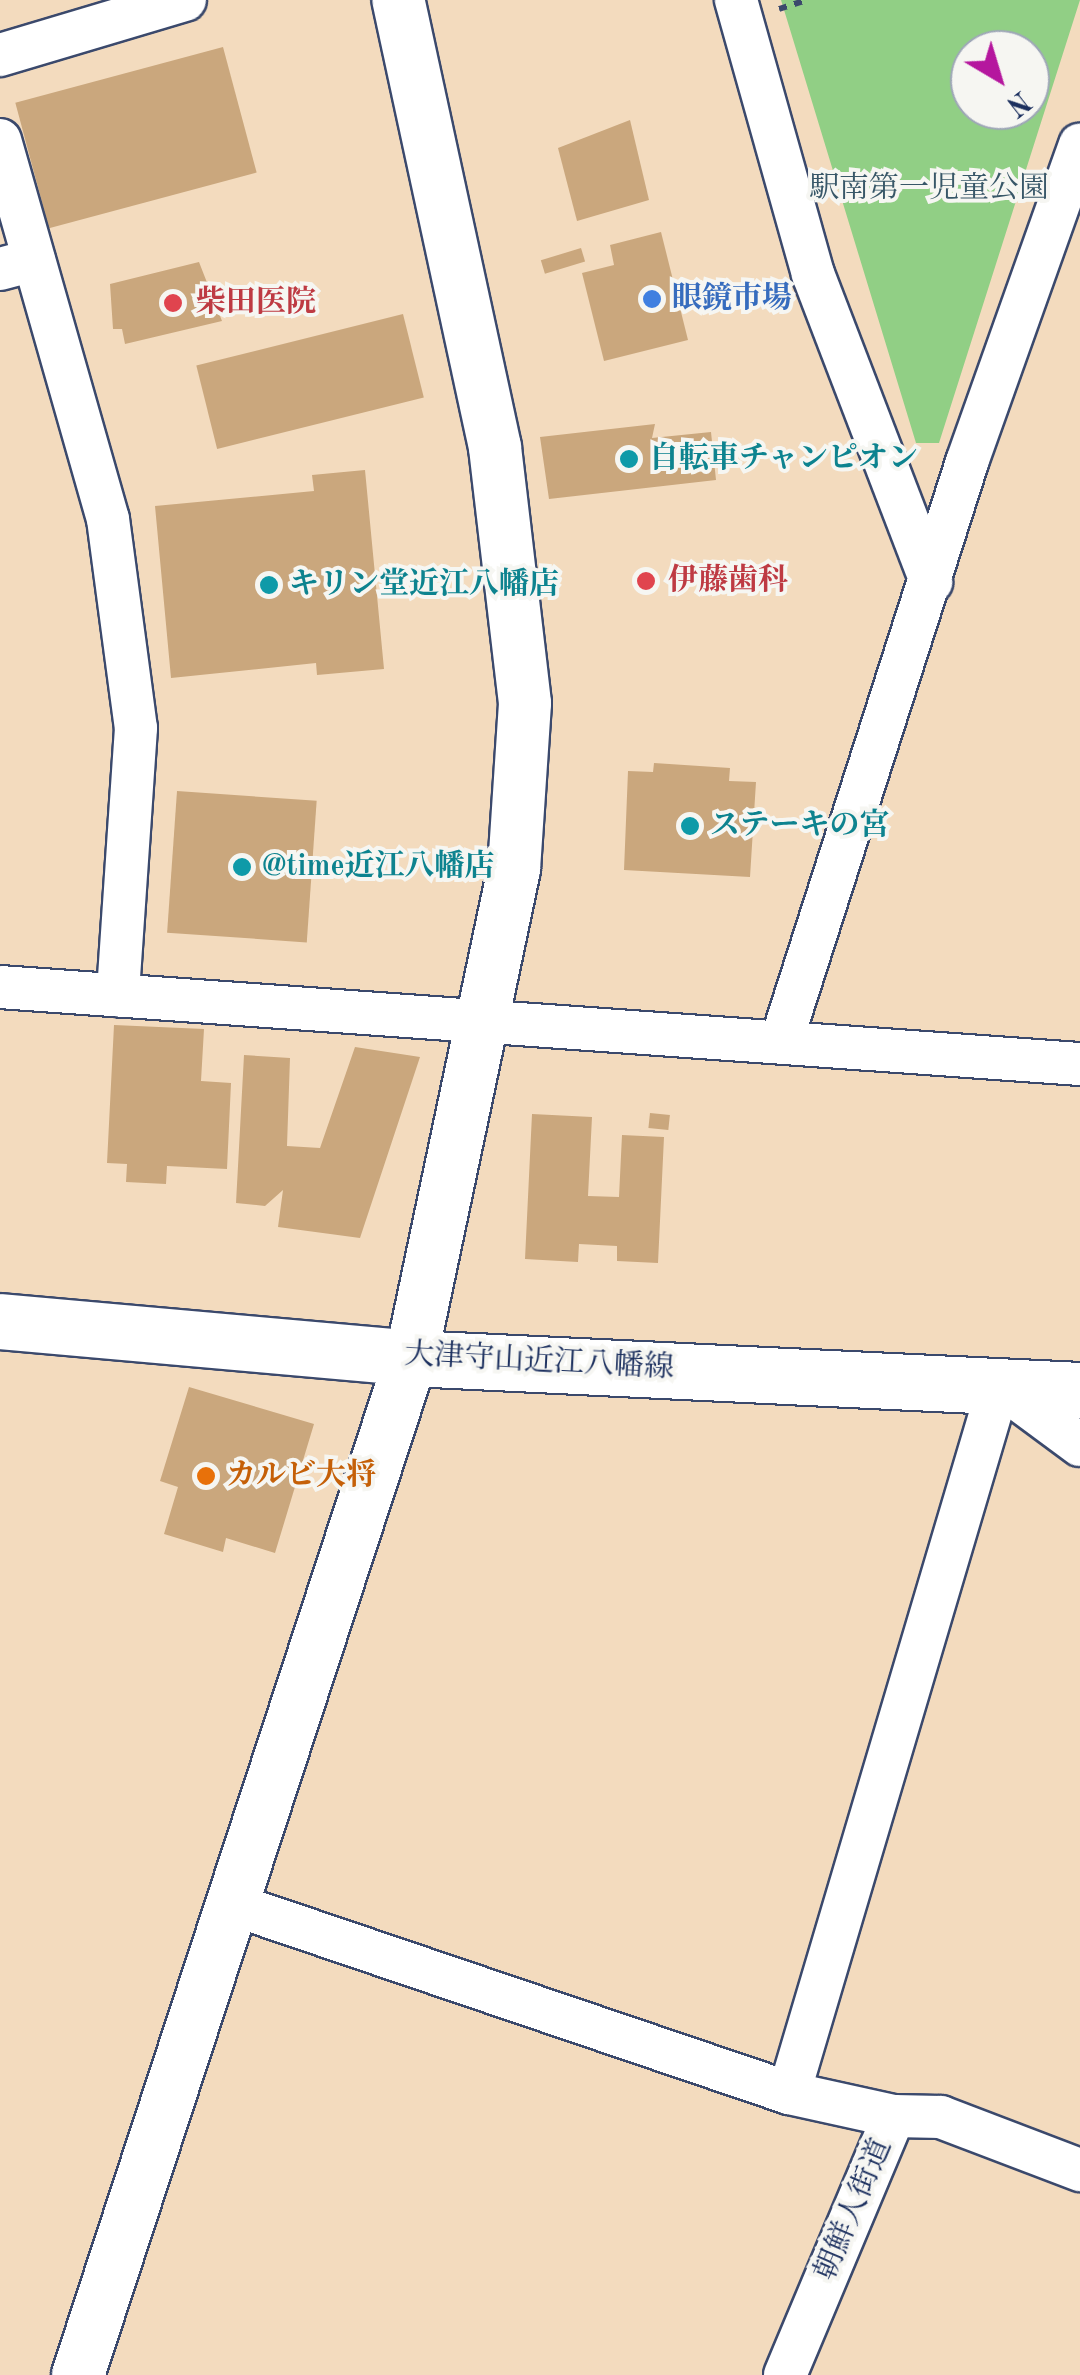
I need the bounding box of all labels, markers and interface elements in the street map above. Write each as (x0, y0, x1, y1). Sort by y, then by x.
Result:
north arrow (950, 30, 1050, 130)
text: N (1000, 84, 1034, 120)
park label: 駅南第一児童公園 (809, 171, 1049, 207)
place label: 眼鏡市場 (672, 281, 792, 317)
place label: 柴田医院 (196, 285, 316, 321)
marker: 眼鏡市場 (641, 288, 663, 310)
marker: 柴田医院 (160, 290, 186, 316)
place label: 自転車チャンピオン (649, 441, 919, 477)
marker: 自転車チャンピオン (618, 448, 640, 470)
place label: 伊藤歯科 (668, 563, 788, 599)
place label: キリン堂近江八幡店 (289, 567, 559, 603)
marker: 伊藤歯科 (633, 568, 659, 594)
marker: キリン堂近江八幡店 (258, 574, 280, 596)
place label: ステーキの宮 (710, 808, 890, 844)
marker: ステーキの宮 (679, 815, 701, 837)
place label: @time近江八幡店 (262, 849, 495, 885)
marker: @time近江八幡店 (231, 856, 253, 878)
street label: 大津守山近江八幡線 (403, 1337, 675, 1387)
place label: カルビ大将 (226, 1458, 376, 1494)
marker: カルビ大将 (195, 1465, 217, 1487)
street label: 朝鮮人街道 (808, 2134, 900, 2286)

